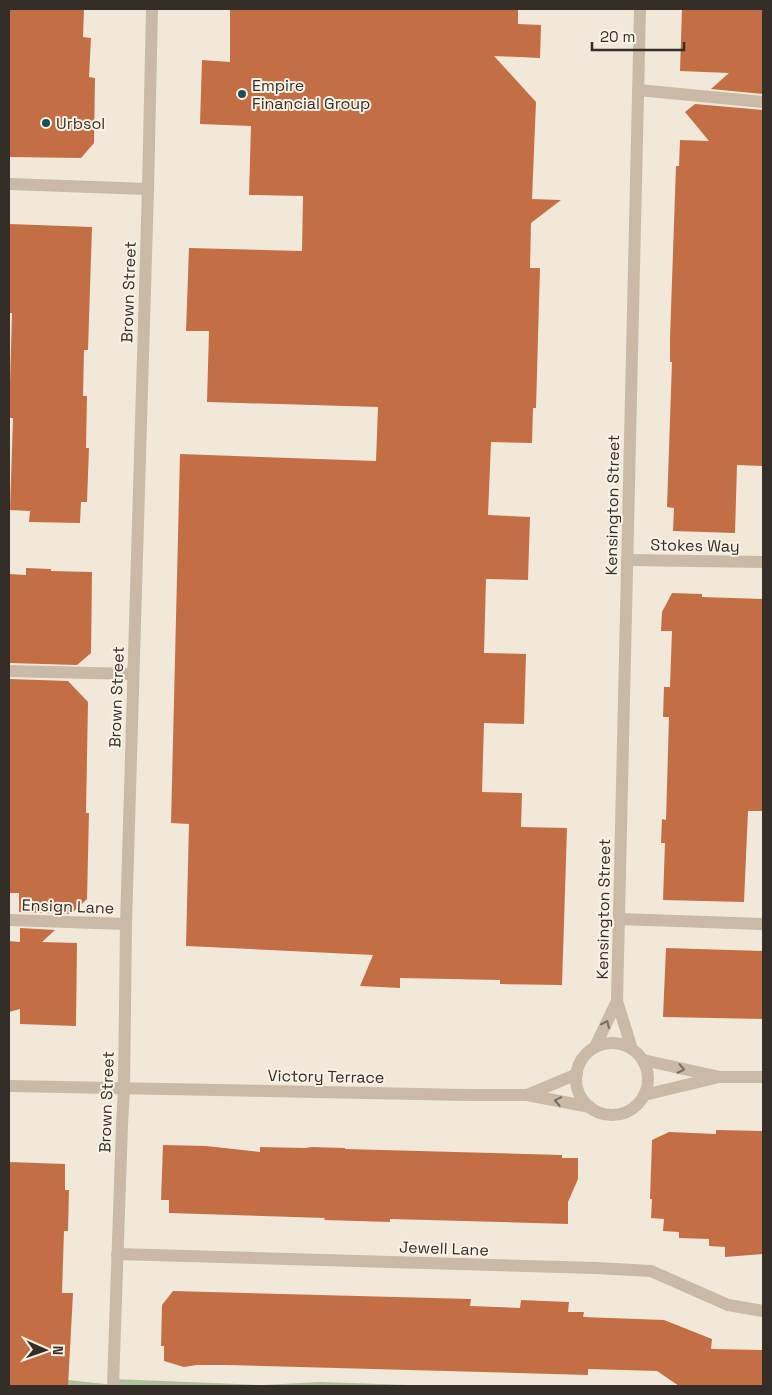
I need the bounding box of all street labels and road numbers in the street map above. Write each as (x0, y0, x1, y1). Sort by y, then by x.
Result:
street label: Brown Street (116, 241, 141, 343)
street label: Kensington Street (601, 434, 624, 576)
street label: Stokes Way (650, 534, 740, 557)
street label: Brown Street (104, 646, 129, 748)
street label: Kensington Street (592, 838, 615, 980)
street label: Ensign Lane (21, 894, 115, 919)
street label: Brown Street (94, 1051, 119, 1153)
street label: Victory Terrace (267, 1065, 384, 1088)
street label: Jewell Lane (399, 1236, 489, 1261)

